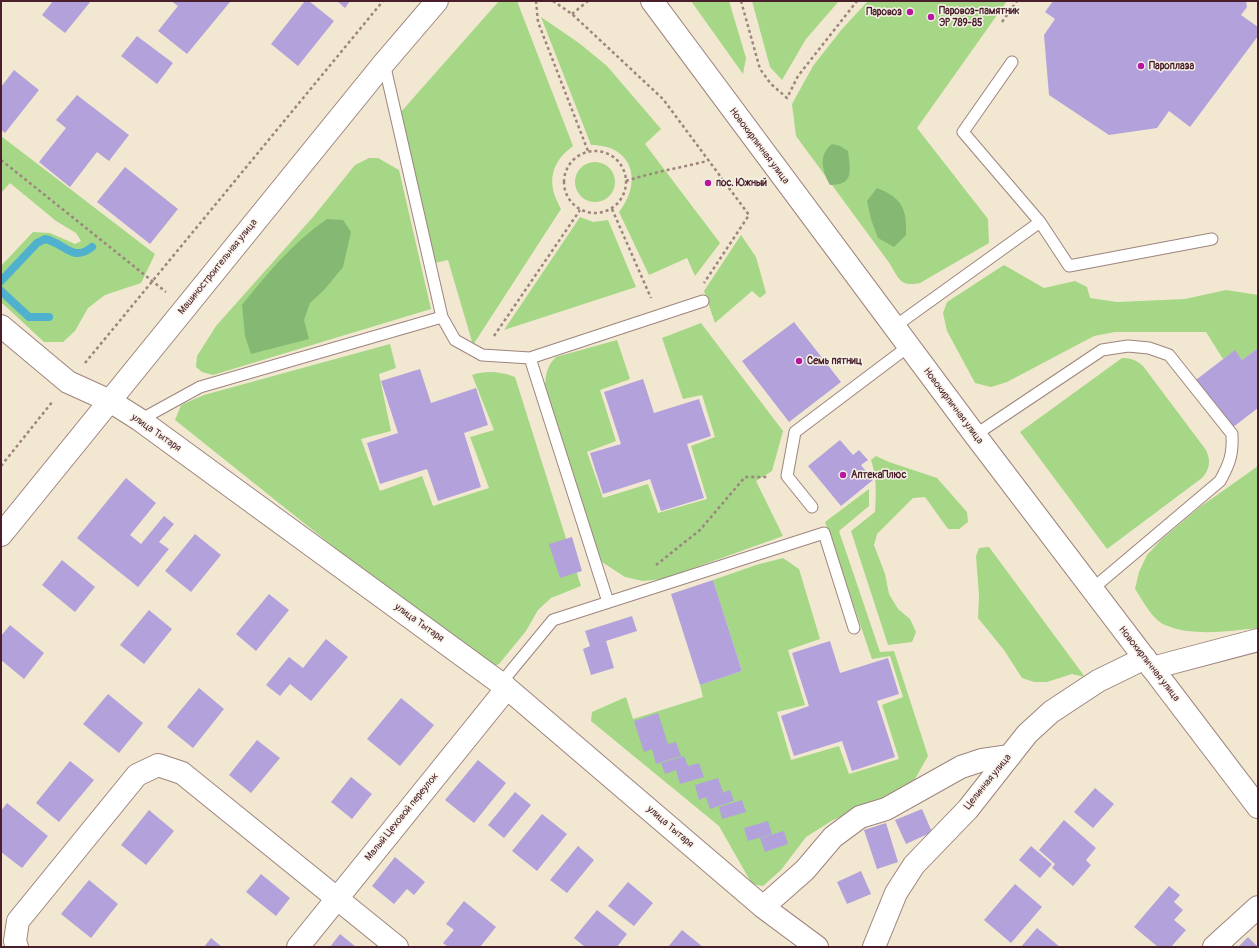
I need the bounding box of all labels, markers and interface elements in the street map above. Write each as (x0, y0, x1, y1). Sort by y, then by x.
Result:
place label: Паровоз-памятник ЭР 789-85 (939, 5, 1020, 28)
place label: Паровоз (866, 6, 902, 18)
marker: Паровоз (905, 7, 915, 17)
marker: Паровоз-памятник ЭР 789-85 (926, 12, 936, 22)
place label: Пароплаза (1149, 60, 1194, 72)
marker: Пароплаза (1136, 61, 1146, 71)
street label: Новокирпичная улица (726, 106, 792, 186)
place label: пос. Южный (716, 177, 767, 189)
marker: пос. Южный (703, 178, 713, 188)
street label: Машиностроительная улица (176, 217, 260, 317)
place label: Семь пятниц (807, 355, 862, 367)
marker: Семь пятниц (794, 356, 804, 366)
street label: Новокирпичная улица (920, 366, 986, 446)
street label: улица Тытаря (129, 411, 183, 455)
place label: АптекаПлюс (851, 469, 906, 481)
marker: АптекаПлюс (838, 470, 848, 480)
street label: улица Тытаря (392, 601, 446, 645)
street label: Новокирпичная улица (1116, 624, 1182, 704)
street label: Целинная улица (962, 752, 1014, 812)
street label: Малый Цеховой переулок (363, 771, 441, 863)
street label: улица Тытаря (644, 803, 696, 851)

